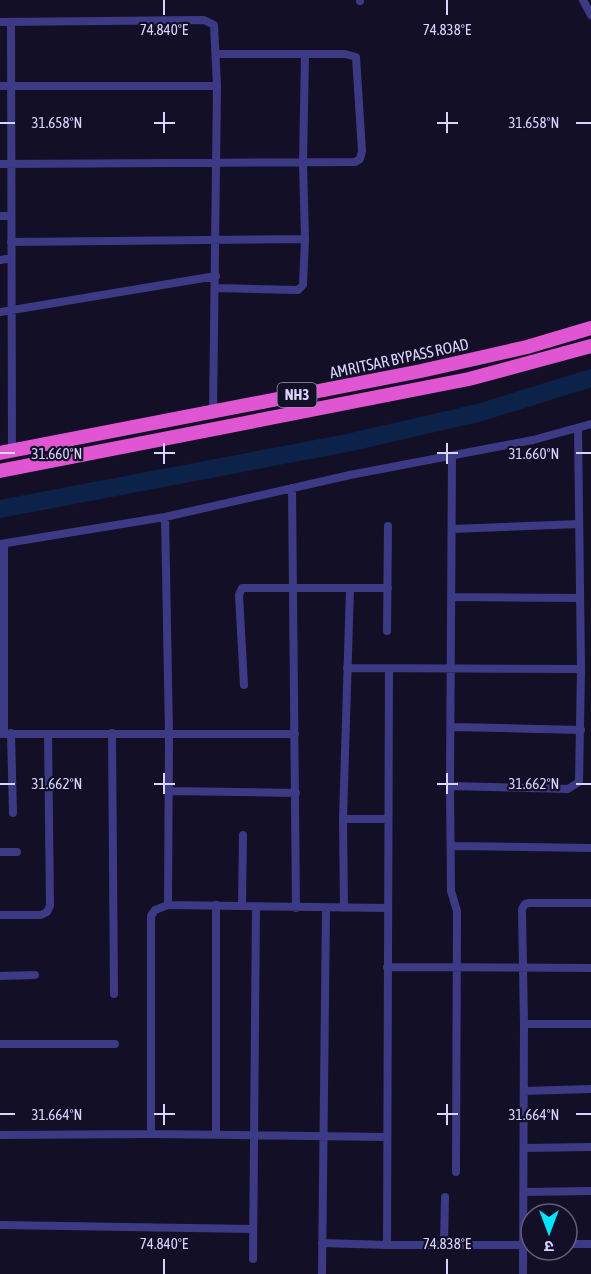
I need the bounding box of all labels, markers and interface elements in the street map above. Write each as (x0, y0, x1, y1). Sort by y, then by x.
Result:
text: 74.840°E (140, 21, 189, 38)
text: 74.838°E (423, 21, 472, 38)
text: 31.658°N (32, 114, 82, 131)
text: 31.658°N (509, 114, 559, 131)
street label: AMRITSAR BYPASS ROAD (328, 334, 470, 382)
road number: NH3 (278, 383, 316, 407)
text: 31.660°N (32, 445, 82, 462)
text: 31.660°N (509, 445, 559, 462)
text: 31.662°N (32, 775, 82, 792)
text: 31.662°N (509, 775, 559, 792)
text: 31.664°N (32, 1106, 82, 1123)
text: 31.664°N (509, 1106, 559, 1123)
north arrow (519, 1202, 579, 1262)
text: 74.840°E (140, 1235, 189, 1252)
text: 74.838°E (423, 1235, 472, 1252)
text: उ (544, 1238, 554, 1256)

